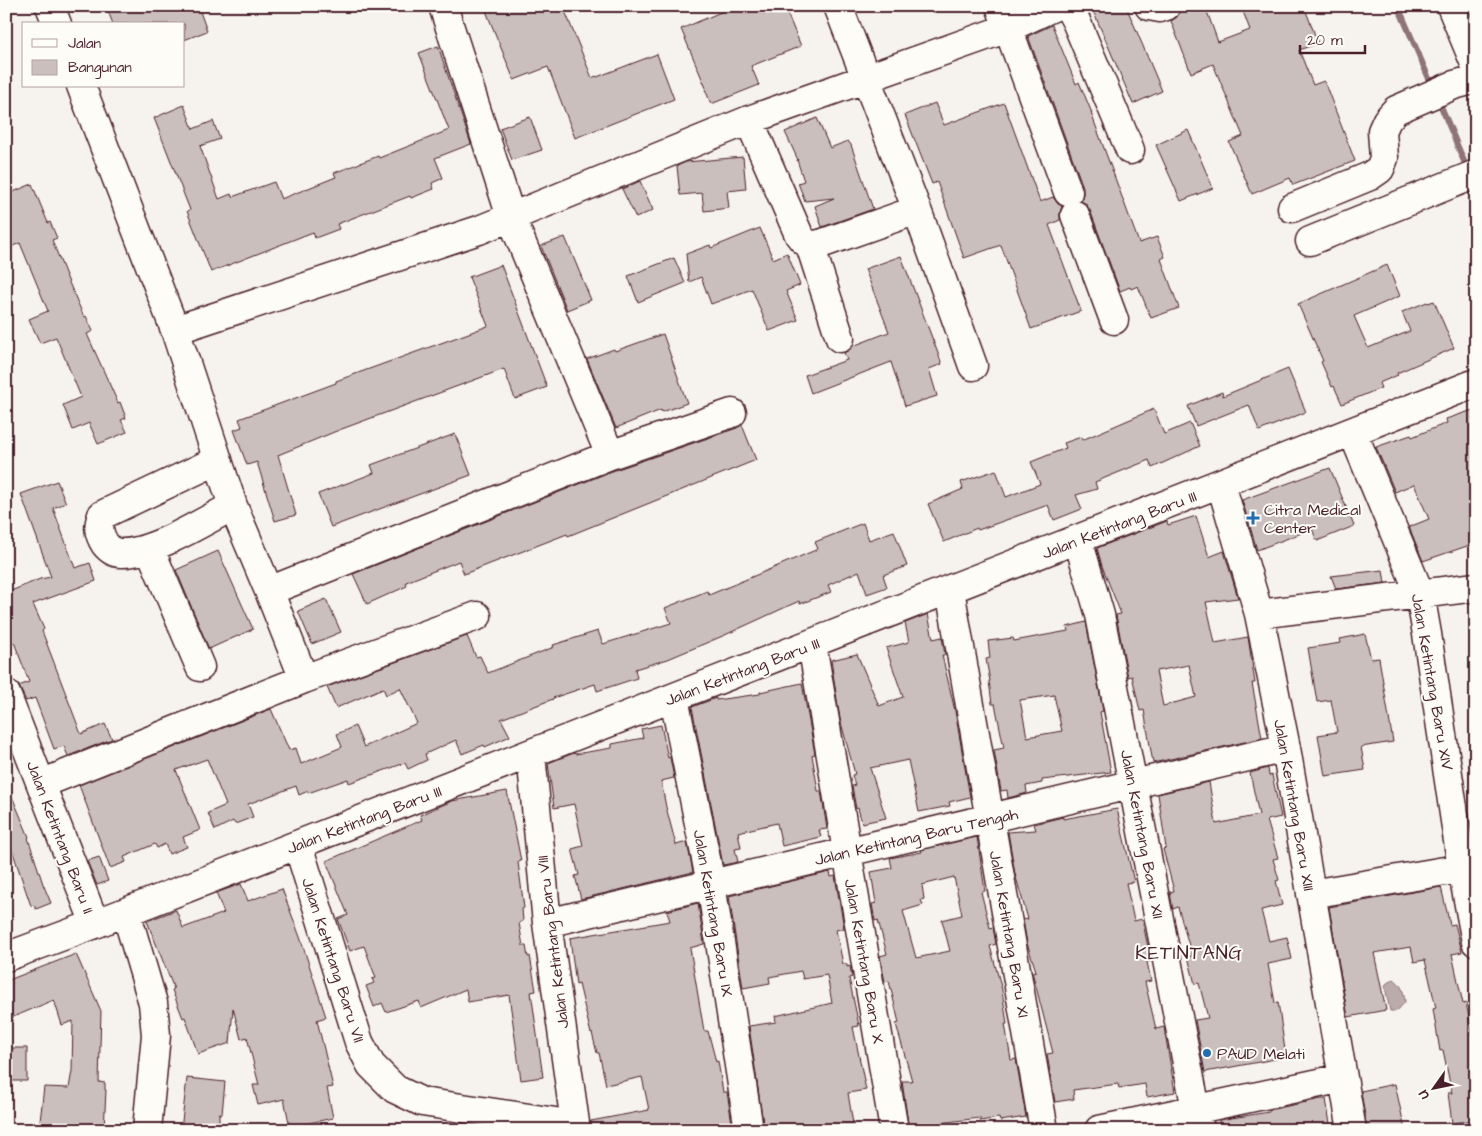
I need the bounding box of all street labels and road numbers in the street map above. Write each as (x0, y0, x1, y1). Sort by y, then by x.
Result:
street label: Jalan Ketintang Baru III (1039, 485, 1200, 566)
street label: Jalan Ketintang Baru XIV (1405, 592, 1458, 772)
street label: Jalan Ketintang Baru III (662, 632, 823, 713)
street label: Jalan Ketintang Baru XIII (1267, 718, 1320, 893)
street label: Jalan Ketintang Baru XII (1114, 748, 1169, 921)
street label: Jalan Ketintang Baru II (20, 758, 99, 917)
street label: Jalan Ketintang Baru III (284, 780, 445, 861)
street label: Jalan Ketintang Baru Tengah (812, 803, 1020, 872)
street label: Jalan Ketintang Baru IX (687, 828, 739, 999)
street label: Jalan Ketintang Baru XI (983, 849, 1035, 1020)
street label: Jalan Ketintang Baru VIII (531, 854, 576, 1030)
street label: Jalan Ketintang Baru VII (295, 875, 370, 1046)
street label: Jalan Ketintang Baru X (838, 877, 889, 1046)

